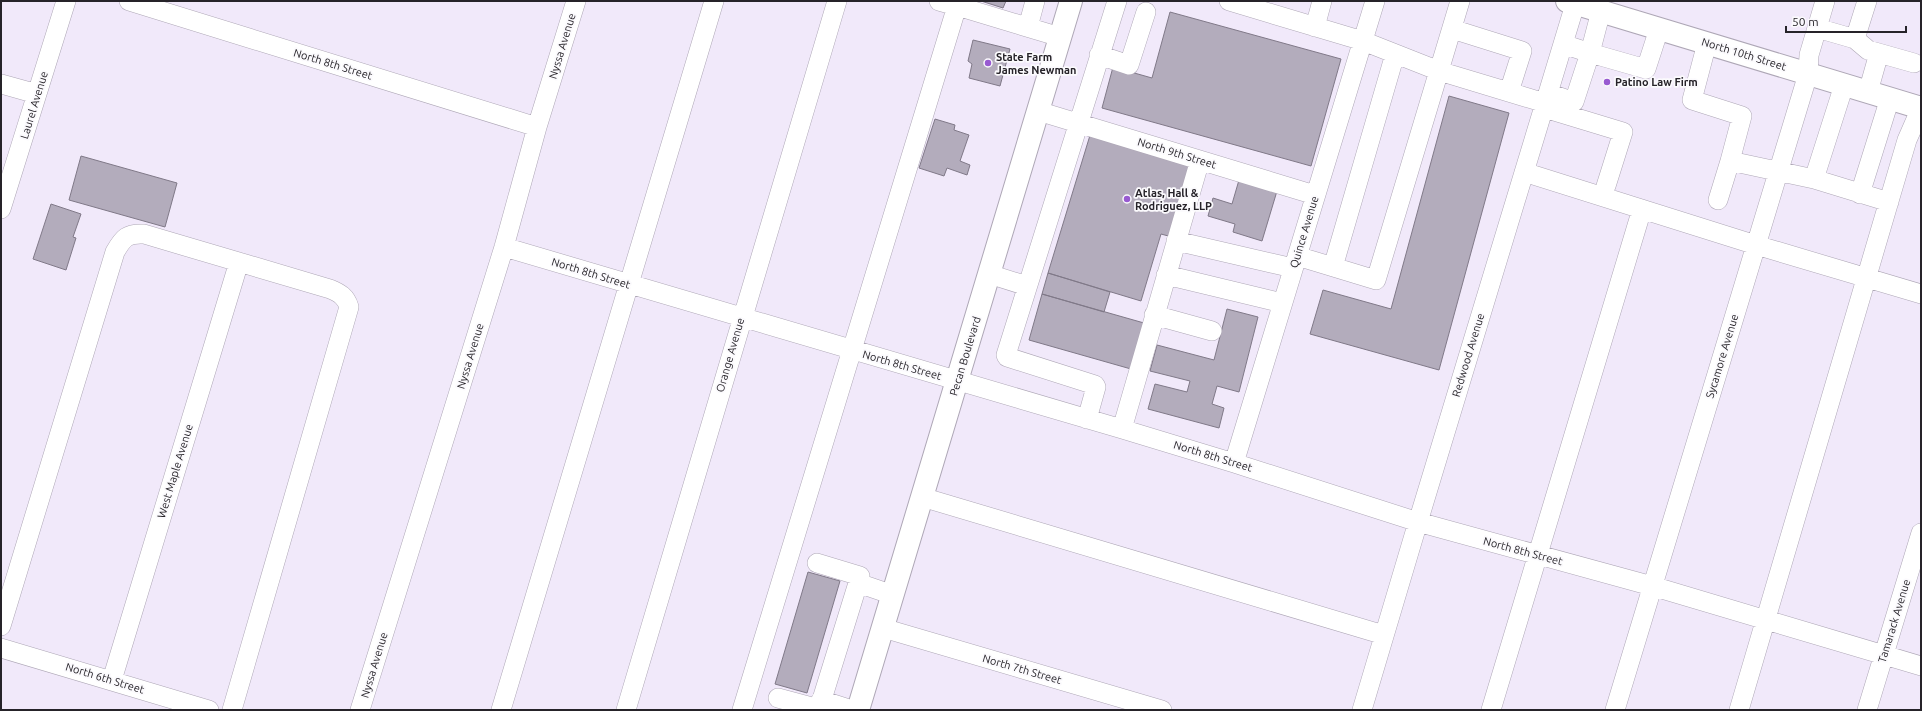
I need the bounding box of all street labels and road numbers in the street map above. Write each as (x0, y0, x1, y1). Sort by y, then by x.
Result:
street label: Nyssa Avenue (546, 12, 578, 80)
street label: North 10th Street (1700, 35, 1788, 73)
street label: North 8th Street (292, 46, 374, 82)
street label: Laurel Avenue (18, 70, 50, 140)
street label: North 9th Street (1136, 135, 1218, 171)
street label: Quince Avenue (1287, 195, 1321, 269)
street label: North 8th Street (550, 255, 632, 291)
street label: Redwood Avenue (1450, 312, 1486, 398)
street label: Sycamore Avenue (1703, 312, 1741, 400)
street label: Pecan Boulevard (947, 315, 983, 397)
street label: Orange Avenue (714, 317, 746, 393)
street label: Nyssa Avenue (454, 322, 486, 390)
street label: North 8th Street (861, 348, 944, 382)
street label: West Maple Avenue (155, 422, 195, 520)
street label: North 8th Street (1172, 438, 1254, 474)
street label: North 8th Street (1482, 535, 1565, 568)
street label: Tamarack Avenue (1876, 578, 1912, 664)
street label: Nyssa Avenue (358, 631, 390, 699)
street label: North 7th Street (981, 652, 1064, 686)
street label: North 6th Street (64, 660, 146, 696)

